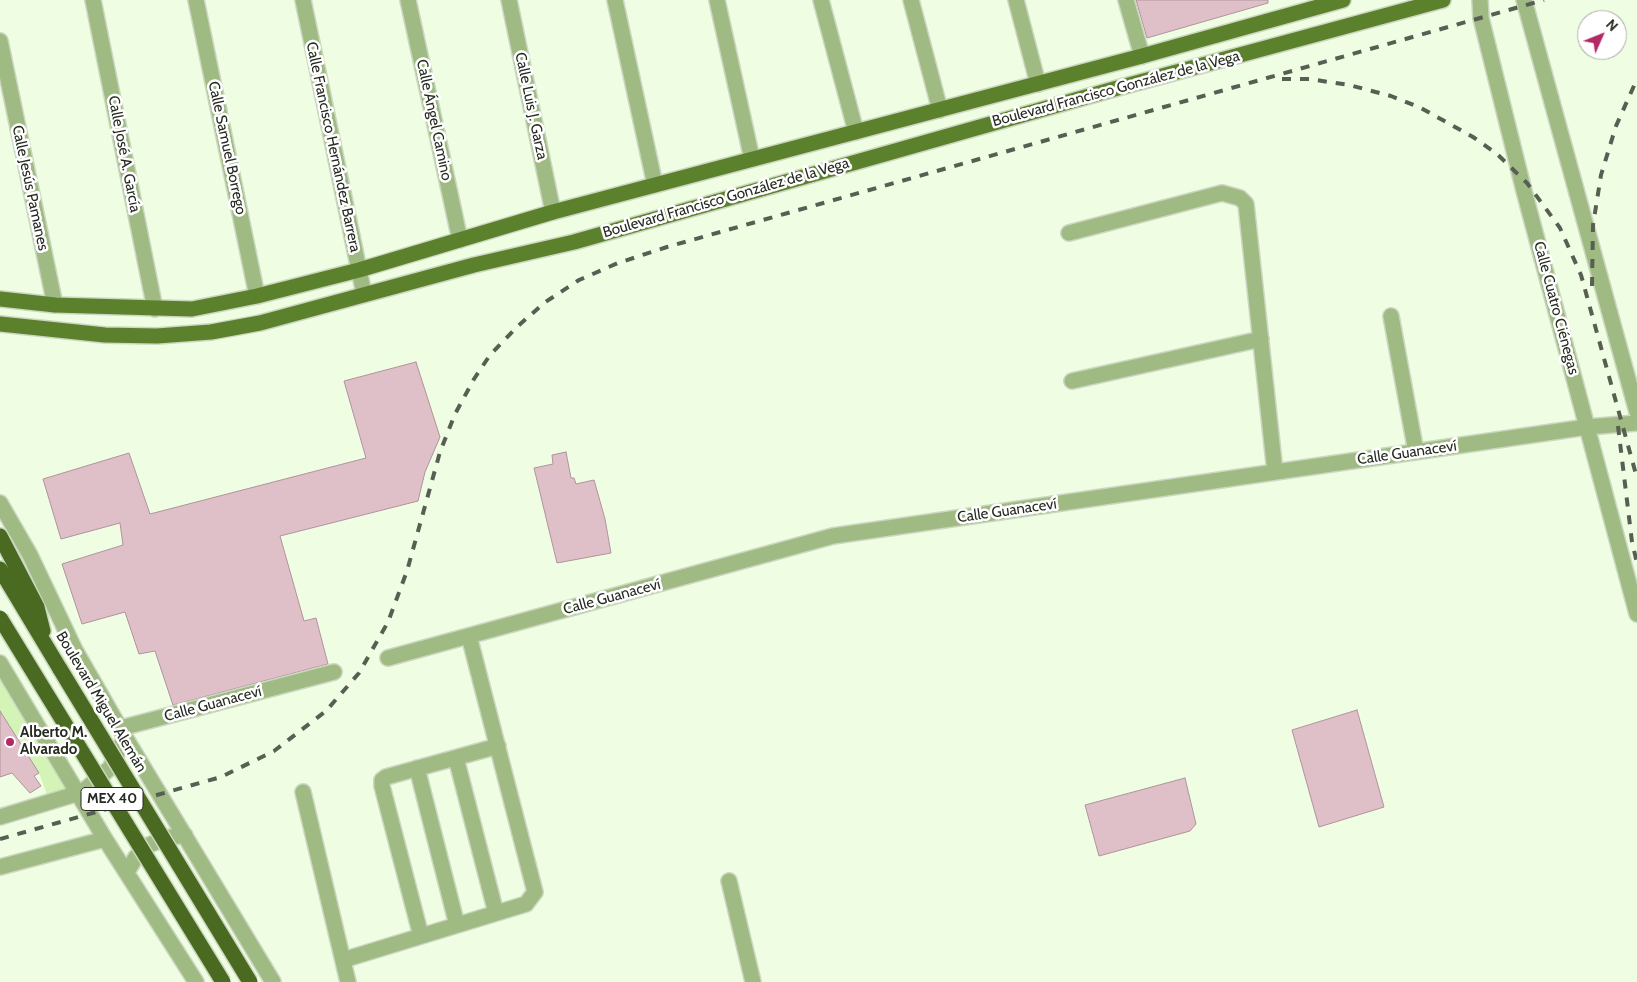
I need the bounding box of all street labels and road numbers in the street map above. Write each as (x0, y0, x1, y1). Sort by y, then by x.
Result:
street label: Calle Francisco Hernández Barrera (302, 40, 364, 254)
street label: Boulevard Francisco González de la Vega (990, 47, 1242, 131)
street label: Calle Luis J. Garza (511, 51, 551, 161)
street label: Calle Ángel Camino (412, 58, 456, 182)
street label: Calle Samuel Borrego (204, 80, 250, 216)
street label: Calle José A. García (104, 94, 144, 214)
street label: Calle Jesús Pamanes (8, 124, 52, 252)
street label: Boulevard Francisco González de la Vega (601, 154, 851, 242)
street label: Calle Cuatro Ciénegas (1530, 239, 1582, 377)
street label: Calle Guanaceví (1356, 437, 1458, 469)
street label: Calle Guanaceví (956, 495, 1058, 527)
street label: Calle Guanaceví (561, 575, 663, 619)
street label: Boulevard Miguel Alemán (52, 628, 150, 776)
street label: Calle Guanaceví (162, 682, 264, 726)
road number: MEX 40 (81, 788, 143, 811)

